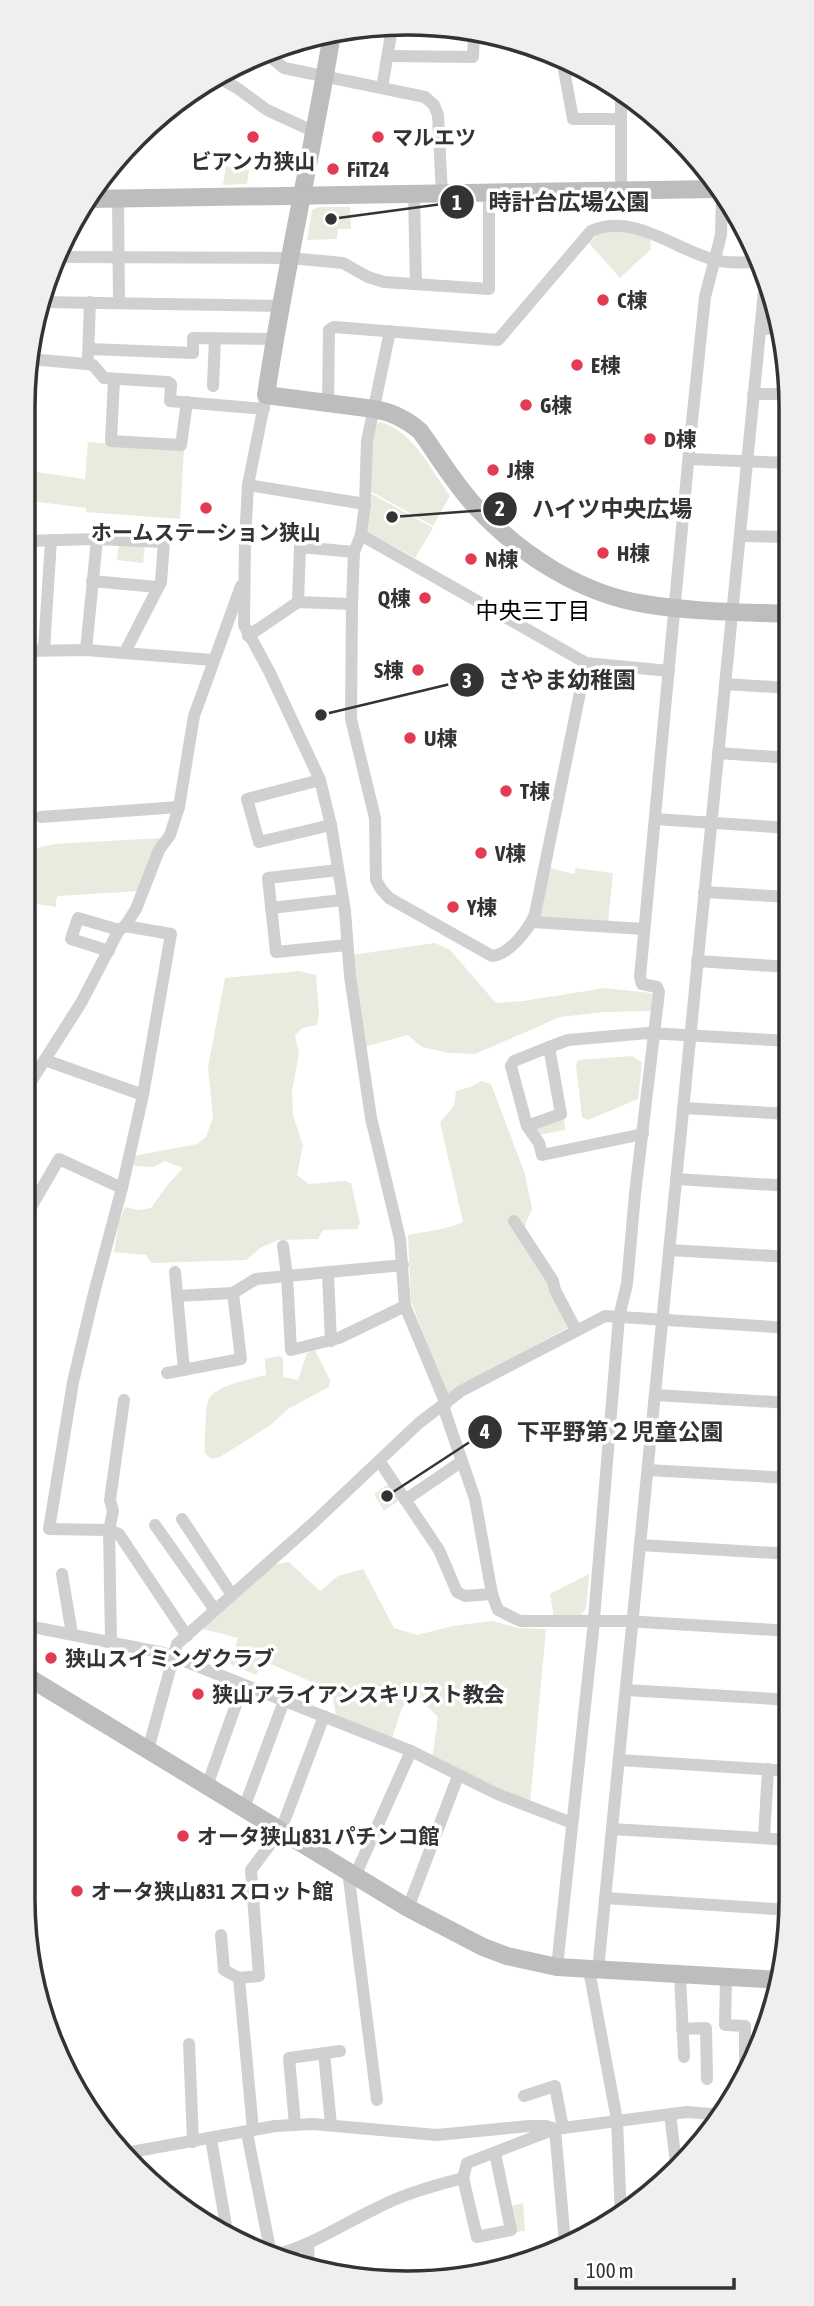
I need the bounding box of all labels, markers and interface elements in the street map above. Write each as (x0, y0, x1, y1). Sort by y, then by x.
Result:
place label: マルエツ (392, 125, 476, 149)
marker: ビアンカ狭山 (245, 129, 261, 145)
marker: マルエツ (370, 129, 386, 145)
place label: ビアンカ狭山 (190, 149, 316, 173)
place label: FiT24 (347, 157, 389, 181)
marker: FiT24 (325, 161, 341, 177)
callout: 時計台広場公園 (439, 180, 663, 224)
text: 時計台広場公園 (489, 189, 650, 215)
text: 1 (452, 190, 462, 214)
place label: C棟 (617, 288, 647, 312)
marker: C棟 (595, 292, 611, 308)
place label: E棟 (591, 353, 621, 377)
marker: E棟 (569, 357, 585, 373)
place label: G棟 (540, 393, 572, 417)
marker: G棟 (518, 397, 534, 413)
place label: D棟 (664, 427, 697, 451)
marker: D棟 (642, 431, 658, 447)
place label: J棟 (506, 458, 535, 482)
marker: J棟 (485, 462, 501, 478)
callout: ハイツ中央広場 (482, 487, 706, 531)
text: 2 (495, 496, 505, 520)
text: ハイツ中央広場 (532, 496, 692, 522)
marker: ホームステーション狭山 (198, 500, 214, 516)
place label: ホームステーション狭山 (91, 520, 321, 544)
place label: H棟 (617, 541, 650, 565)
marker: H棟 (595, 545, 611, 561)
place label: N棟 (485, 547, 518, 571)
marker: N棟 (463, 551, 479, 567)
place label: Q棟 (378, 586, 411, 610)
marker: Q棟 (417, 590, 433, 606)
district label: 中央三丁目 (476, 598, 591, 624)
place label: S棟 (374, 658, 404, 682)
callout: さやま幼稚園 (449, 658, 650, 702)
marker: S棟 (410, 662, 426, 678)
text: さやま幼稚園 (498, 667, 636, 693)
text: 3 (462, 668, 472, 692)
place label: U棟 (424, 726, 457, 750)
marker: U棟 (402, 730, 418, 746)
place label: T棟 (520, 779, 550, 803)
marker: T棟 (498, 783, 514, 799)
place label: V棟 (494, 841, 526, 865)
marker: V棟 (473, 845, 489, 861)
place label: Y棟 (466, 895, 497, 919)
marker: Y棟 (445, 899, 461, 915)
callout: 下平野第２児童公園 (468, 1410, 738, 1454)
text: 4 (479, 1419, 490, 1443)
text: 下平野第２児童公園 (517, 1419, 724, 1445)
place label: 狭山スイミングクラブ (65, 1646, 275, 1670)
marker: 狭山スイミングクラブ (43, 1650, 59, 1666)
place label: 狭山アライアンスキリスト教会 (212, 1682, 505, 1706)
marker: 狭山アライアンスキリスト教会 (190, 1686, 206, 1702)
place label: オータ狭山831 パチンコ館 (197, 1824, 440, 1848)
marker: オータ狭山831 パチンコ館 (175, 1828, 191, 1844)
place label: オータ狭山831 スロット館 (91, 1879, 334, 1903)
marker: オータ狭山831 スロット館 (69, 1883, 85, 1899)
scale bar (576, 2246, 734, 2290)
text: 100 m (586, 2258, 634, 2282)

